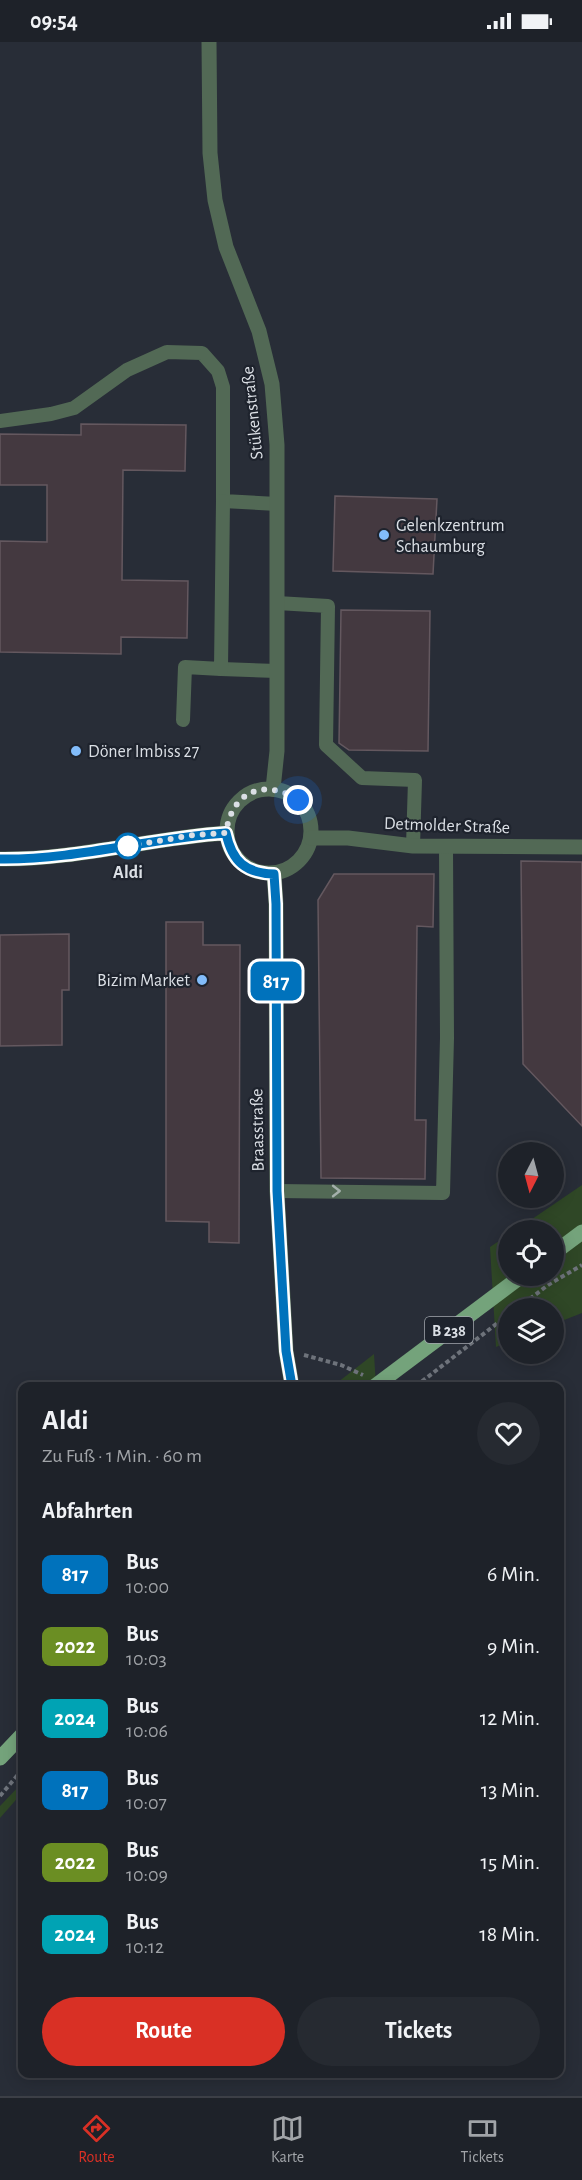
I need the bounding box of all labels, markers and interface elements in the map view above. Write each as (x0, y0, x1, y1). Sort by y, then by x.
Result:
text: 09:54 (30, 10, 78, 32)
street label: Stükenstraße (239, 365, 267, 460)
place label: Gelenkzentrum Schaumburg (396, 517, 505, 556)
marker: Gelenkzentrum Schaumburg (377, 528, 391, 542)
place label: Döner Imbiss 27 (88, 743, 199, 761)
marker: Döner Imbiss 27 (69, 744, 83, 758)
your location (283, 785, 313, 815)
street label: Detmolder Straße (384, 815, 510, 837)
marker: Aldi (115, 833, 141, 859)
place label: Aldi (113, 864, 143, 882)
line badge: 817 (242, 962, 310, 1000)
text: 817 (263, 971, 290, 992)
place label: Bizim Market (97, 972, 190, 990)
marker: Bizim Market (195, 973, 209, 987)
street label: Braasstraße (248, 1088, 268, 1172)
north arrow (498, 1142, 564, 1208)
map controls (498, 1142, 564, 1364)
one-way arrow (331, 1185, 340, 1198)
button: locate (498, 1220, 564, 1286)
button: layers (498, 1298, 564, 1364)
road number: B 238 (425, 1317, 473, 1343)
button: heart (477, 1402, 540, 1465)
text: Aldi (42, 1407, 88, 1435)
text: Zu Fuß · 1 Min. · 60 m (42, 1446, 202, 1466)
text: Abfahrten (42, 1500, 133, 1522)
text: Bus (126, 1551, 159, 1573)
text: 6 Min. (487, 1563, 540, 1585)
text: 817 (62, 1564, 89, 1585)
text: 10:00 (126, 1577, 169, 1597)
text: Bus (126, 1623, 159, 1645)
text: 9 Min. (487, 1635, 540, 1657)
text: 2022 (55, 1636, 95, 1657)
text: 10:03 (126, 1649, 167, 1669)
text: Bus (126, 1695, 159, 1717)
text: 12 Min. (480, 1707, 540, 1729)
text: 2024 (54, 1708, 96, 1729)
text: 10:06 (126, 1721, 168, 1741)
text: Bus (126, 1767, 159, 1789)
text: 13 Min. (481, 1779, 540, 1801)
text: 817 (62, 1780, 89, 1801)
text: 10:07 (126, 1793, 167, 1813)
text: Bus (126, 1839, 159, 1861)
text: 15 Min. (481, 1851, 540, 1873)
text: 2022 (55, 1852, 95, 1873)
text: 10:09 (126, 1865, 168, 1885)
text: Bus (126, 1911, 159, 1933)
text: 18 Min. (479, 1923, 540, 1945)
text: 2024 (54, 1924, 96, 1945)
text: 10:12 (126, 1937, 164, 1957)
button: Route (42, 1997, 285, 2066)
button: Tickets (297, 1997, 540, 2066)
tab: Route (78, 2112, 115, 2167)
tab: Karte (271, 2112, 304, 2167)
tab: Tickets (461, 2112, 504, 2167)

